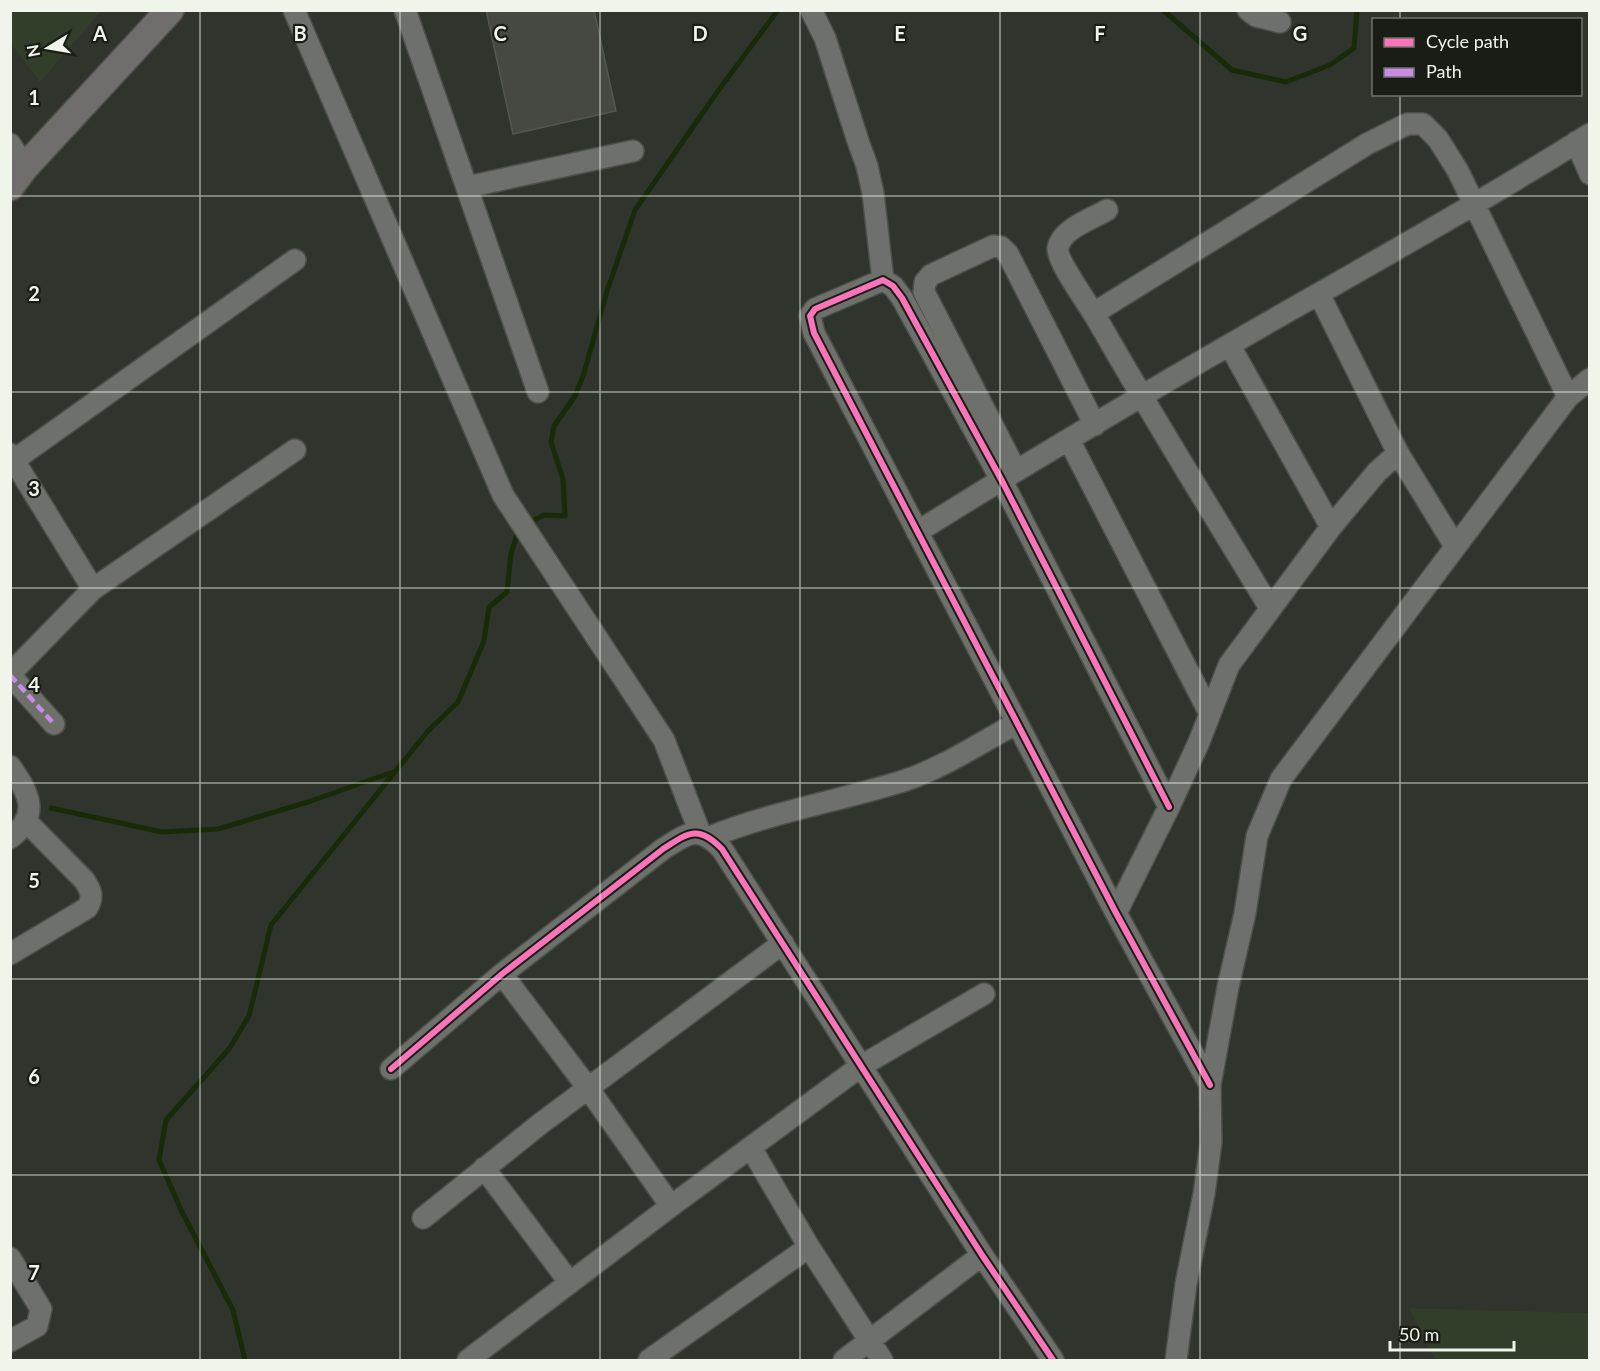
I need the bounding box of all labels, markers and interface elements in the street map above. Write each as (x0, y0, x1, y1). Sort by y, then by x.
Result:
north arrow (18, 18, 78, 78)
legend (1372, 18, 1582, 96)
text: A (92, 21, 107, 45)
text: B (293, 21, 307, 45)
text: C (493, 21, 507, 45)
text: D (692, 21, 708, 45)
text: E (894, 21, 906, 45)
text: F (1094, 21, 1106, 45)
text: G (1293, 21, 1307, 45)
text: Cycle path (1426, 30, 1509, 52)
text: N (22, 43, 43, 59)
text: Path (1426, 60, 1462, 82)
text: 1 (28, 85, 40, 109)
text: 2 (28, 281, 40, 305)
text: 3 (28, 476, 40, 500)
text: 4 (28, 672, 40, 696)
text: 5 (28, 868, 40, 892)
text: 6 (28, 1064, 40, 1088)
text: 7 (28, 1260, 40, 1284)
scale bar (1390, 1314, 1514, 1352)
text: 50 m (1399, 1323, 1439, 1345)

